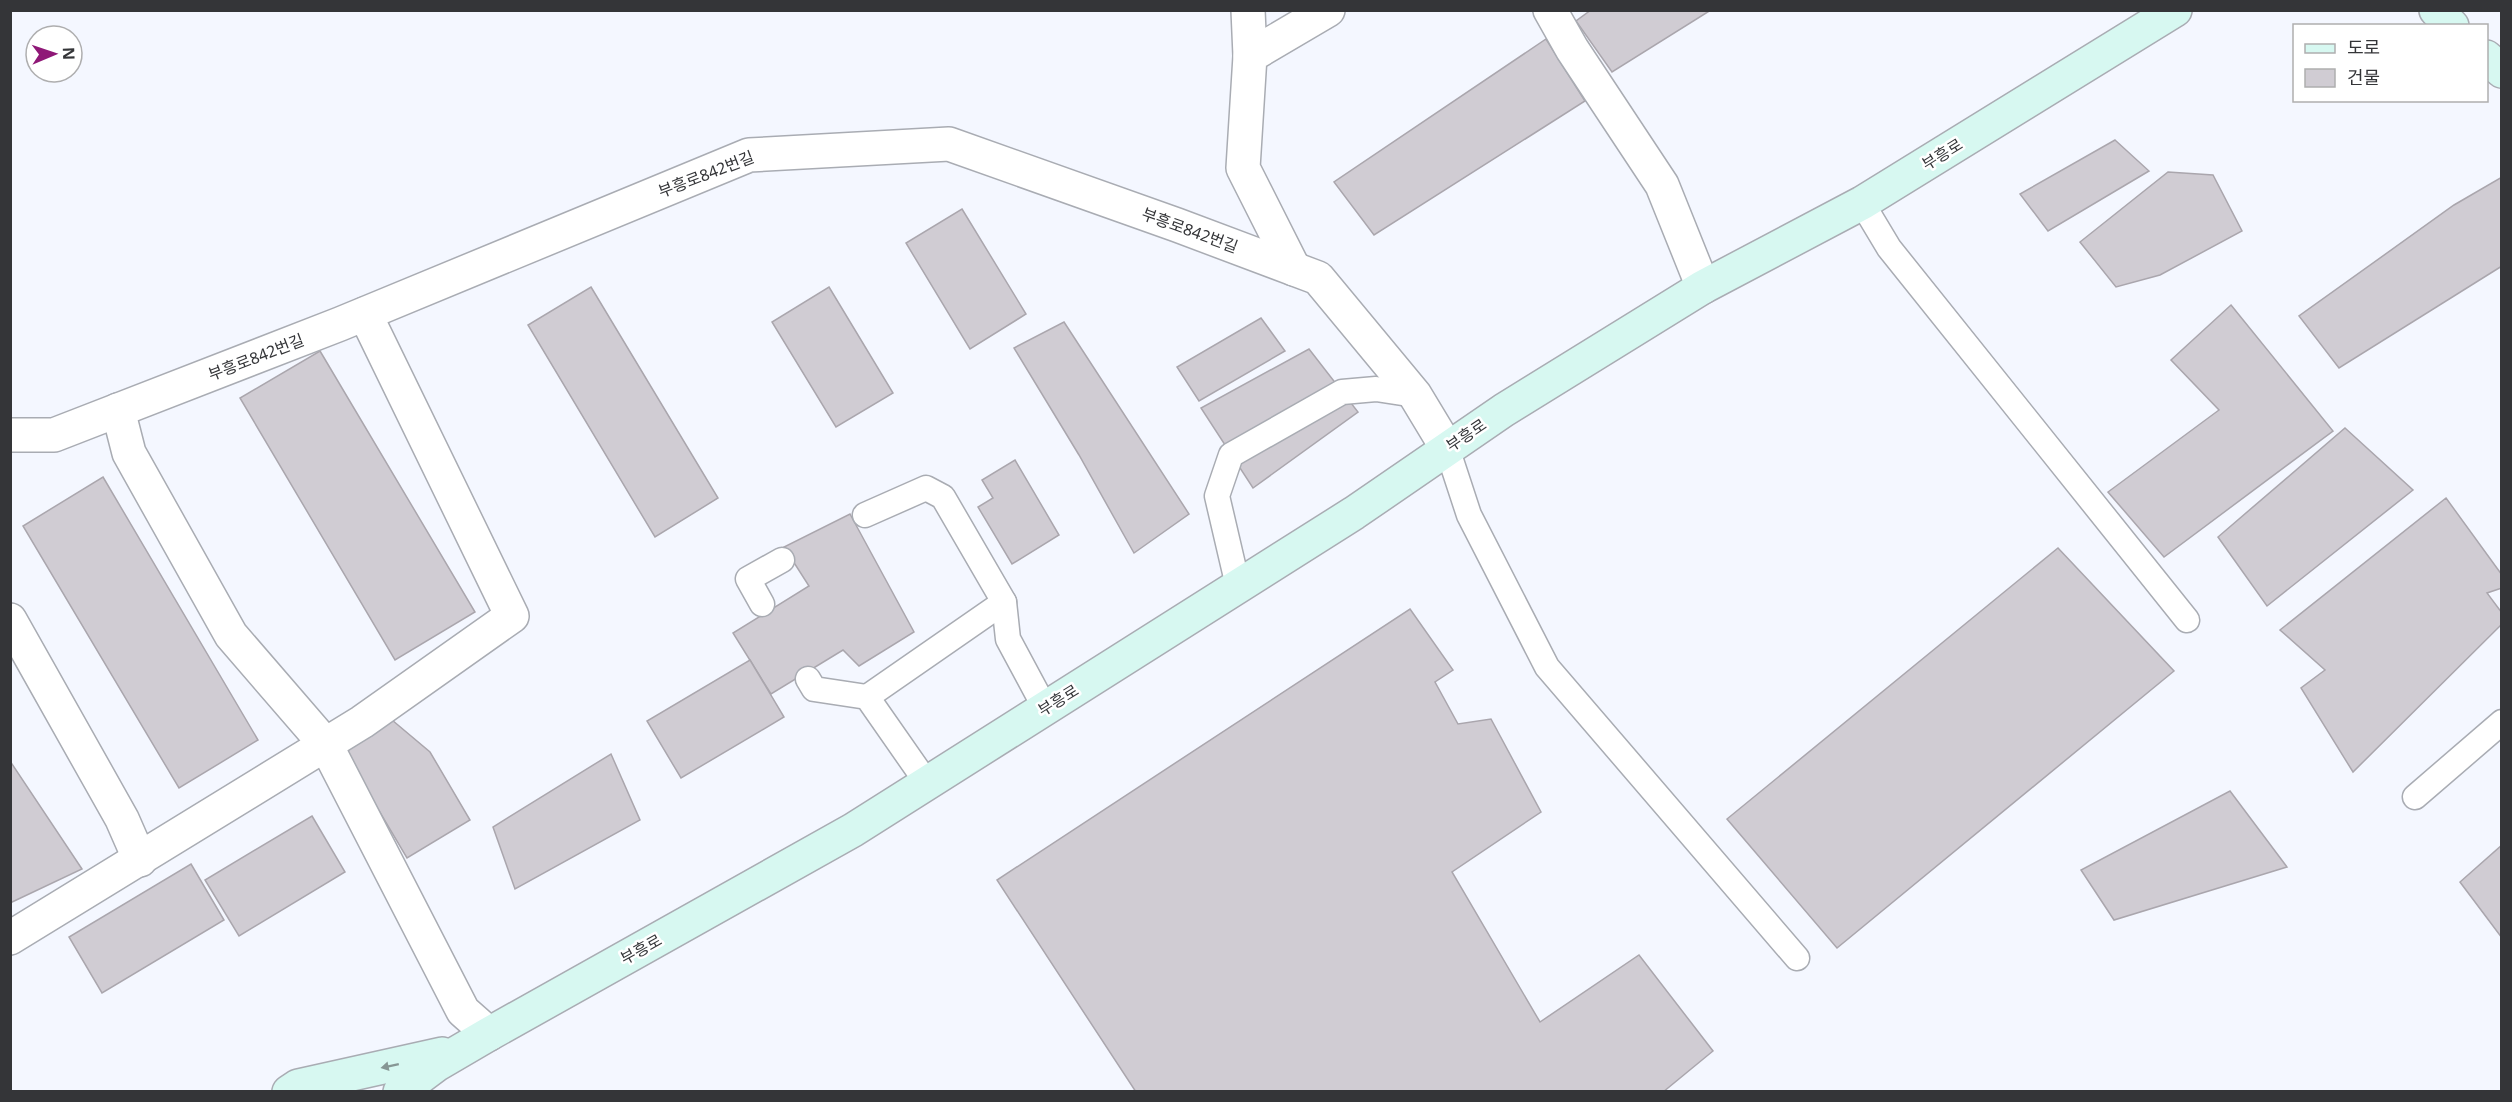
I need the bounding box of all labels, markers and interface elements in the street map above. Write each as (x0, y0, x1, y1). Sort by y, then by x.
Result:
north arrow (24, 24, 84, 84)
legend (2293, 24, 2488, 102)
text: 도로 (2347, 35, 2380, 59)
text: N (58, 47, 80, 60)
text: 건물 (2347, 65, 2380, 89)
street label: 부흥로 (1917, 133, 1967, 175)
street label: 부흥로842번길 (655, 146, 757, 202)
street label: 부흥로842번길 (1139, 202, 1241, 258)
street label: 부흥로842번길 (205, 329, 307, 385)
street label: 부흥로 (1442, 413, 1491, 456)
street label: 부흥로 (1033, 679, 1083, 721)
street label: 부흥로 (616, 929, 666, 969)
one-way arrow (380, 1061, 399, 1071)

